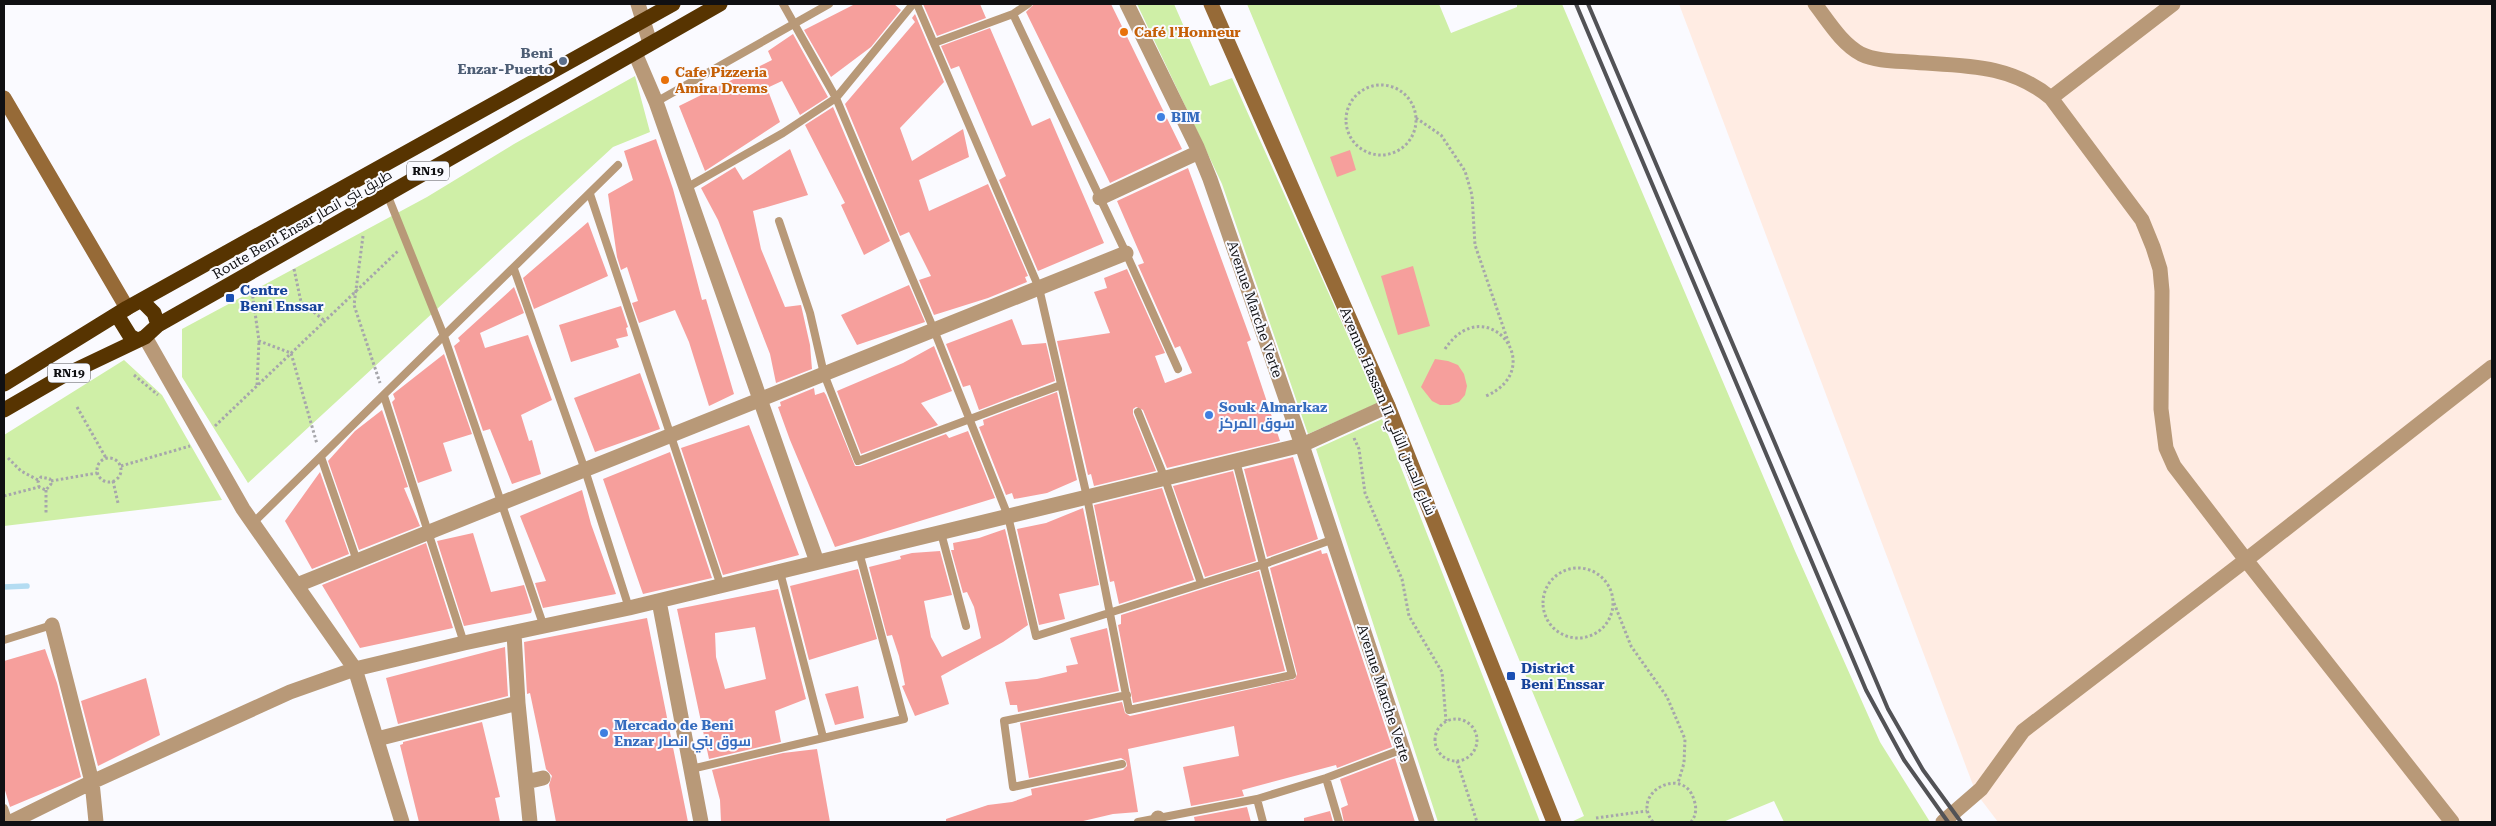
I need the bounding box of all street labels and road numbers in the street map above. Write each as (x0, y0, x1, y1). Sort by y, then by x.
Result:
road number: RN19 (407, 162, 449, 180)
street label: Route Beni Ensar طريق بني انصار (209, 166, 397, 285)
street label: Avenue Marche Verte (1224, 238, 1286, 380)
street label: Avenue Hassan II شارع الحسن الثاني (1333, 305, 1439, 519)
road number: RN19 (48, 363, 90, 382)
street label: Avenue Marche Verte (1354, 622, 1414, 764)

